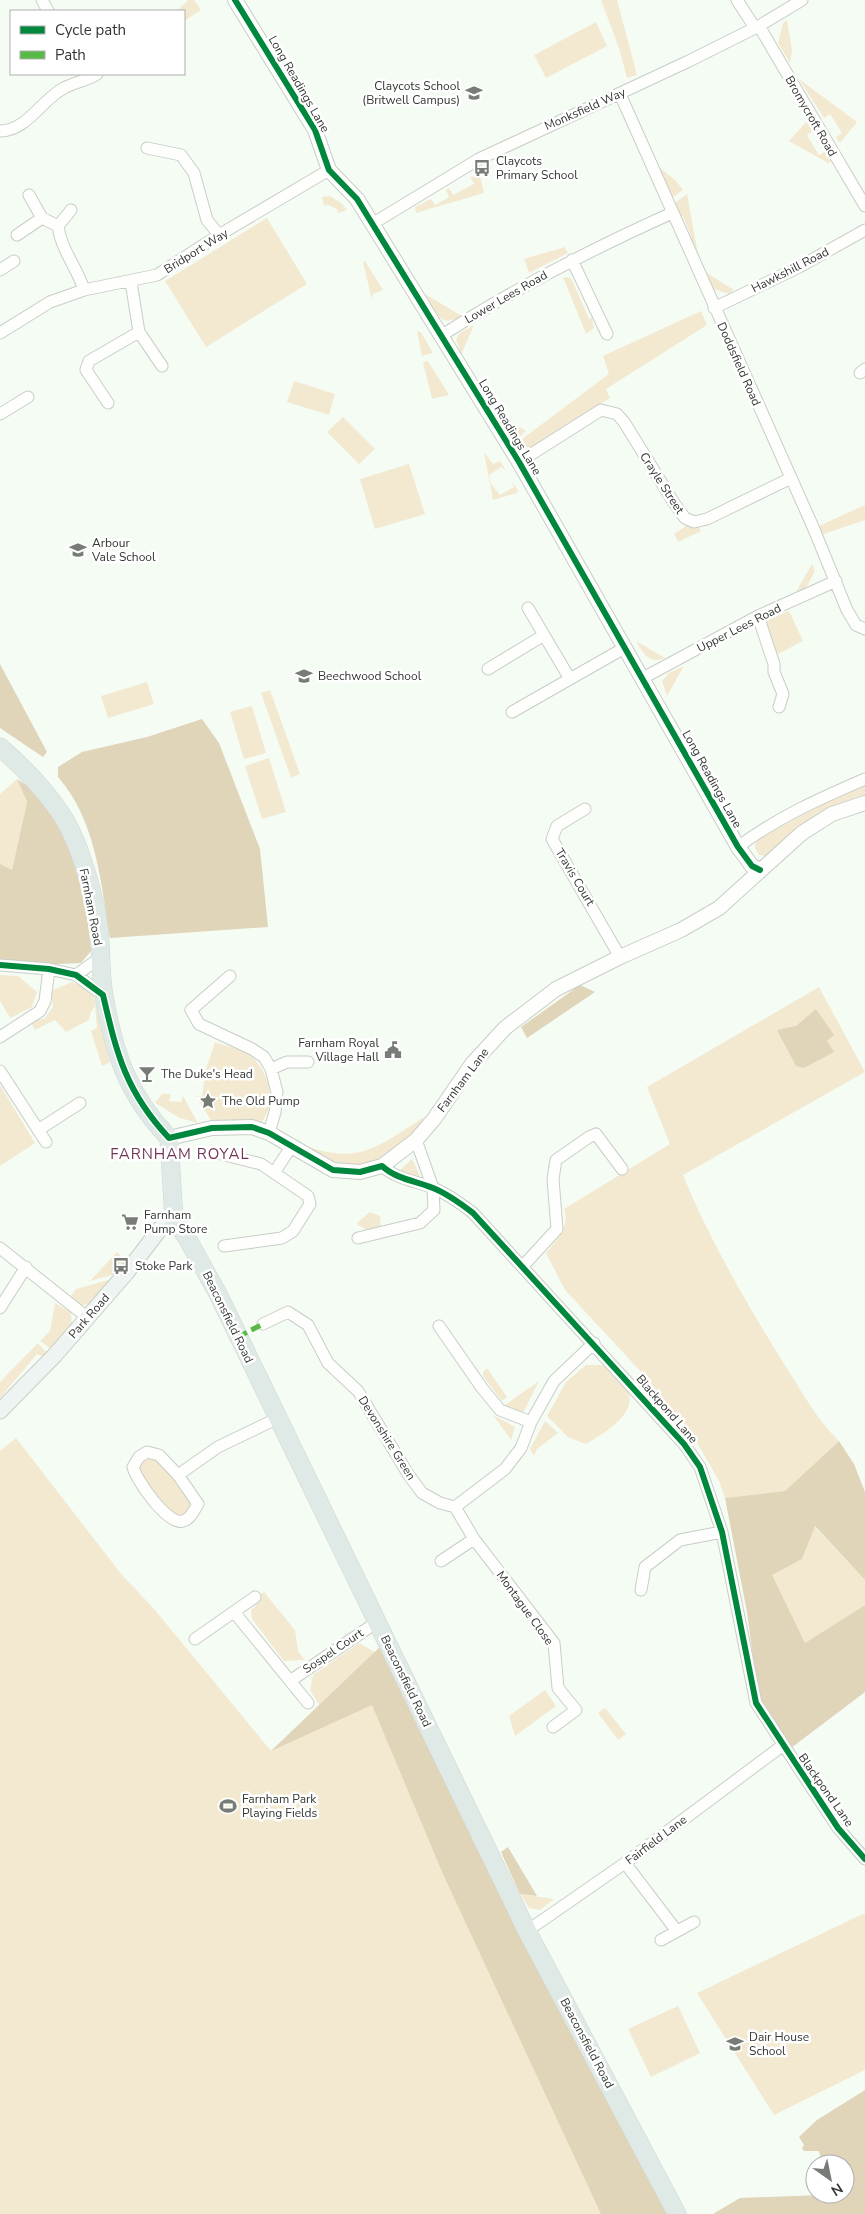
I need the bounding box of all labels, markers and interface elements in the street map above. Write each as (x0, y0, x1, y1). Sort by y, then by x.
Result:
legend (10, 10, 185, 75)
text: Cycle path (55, 20, 126, 40)
street label: Long Readings Lane (265, 33, 333, 135)
text: Path (55, 45, 86, 65)
street label: Bromycroft Road (781, 73, 841, 159)
place label: Claycots School (Britwell Campus) (362, 78, 460, 108)
school or university icon: Claycots School (Britwell Campus) (464, 83, 484, 103)
street label: Monksfield Way (542, 84, 629, 134)
place label: Claycots Primary School (496, 153, 578, 183)
bus stop icon: Claycots Primary School (472, 158, 492, 178)
street label: Bridport Way (161, 225, 232, 277)
street label: Hawkshill Road (749, 244, 831, 296)
street label: Lower Lees Road (462, 267, 550, 327)
street label: Doddsfield Road (713, 320, 765, 408)
street label: Long Readings Lane (475, 376, 545, 478)
street label: Crayle Street (636, 449, 688, 518)
place label: Arbour Vale School (91, 535, 156, 565)
school or university icon: Arbour Vale School (68, 540, 88, 560)
street label: Upper Lees Road (694, 600, 784, 656)
school or university icon: Beechwood School (294, 666, 314, 686)
place label: Beechwood School (318, 668, 422, 684)
street label: Long Readings Lane (679, 727, 745, 831)
street label: Travis Court (552, 845, 599, 909)
street label: Farnham Road (76, 867, 106, 947)
place label: Farnham Royal Village Hall (298, 1035, 379, 1065)
public building icon: Farnham Royal Village Hall (383, 1040, 403, 1060)
street label: Farnham Lane (434, 1045, 492, 1115)
bar icon: The Duke's Head (137, 1064, 157, 1084)
place label: The Duke's Head (161, 1066, 253, 1082)
place icon: The Old Pump (198, 1091, 218, 1111)
place label: The Old Pump (222, 1093, 300, 1109)
district label: FARNHAM ROYAL (110, 1144, 250, 1164)
place label: Farnham Pump Store (144, 1207, 207, 1237)
supermarket icon: Farnham Pump Store (120, 1212, 140, 1232)
bus stop icon: Stoke Park (111, 1256, 131, 1276)
place label: Stoke Park (135, 1258, 193, 1274)
street label: Beaconsfield Road (199, 1268, 257, 1366)
street label: Park Road (65, 1290, 113, 1342)
street label: Blackpond Lane (633, 1371, 701, 1447)
street label: Devonshire Green (355, 1393, 419, 1483)
street label: Montague Close (493, 1568, 557, 1648)
street label: Sospel Court (300, 1624, 367, 1677)
street label: Beaconsfield Road (377, 1632, 435, 1730)
street label: Blackpond Lane (795, 1750, 857, 1830)
place label: Farnham Park Playing Fields (242, 1791, 318, 1821)
sports icon: Farnham Park Playing Fields (218, 1796, 238, 1816)
street label: Fairfield Lane (622, 1812, 690, 1868)
street label: Beaconsfield Road (556, 1995, 618, 2091)
place label: Dair House School (749, 2029, 809, 2059)
school or university icon: Dair House School (725, 2034, 745, 2054)
north arrow (805, 2154, 855, 2204)
text: N (827, 2179, 846, 2200)

